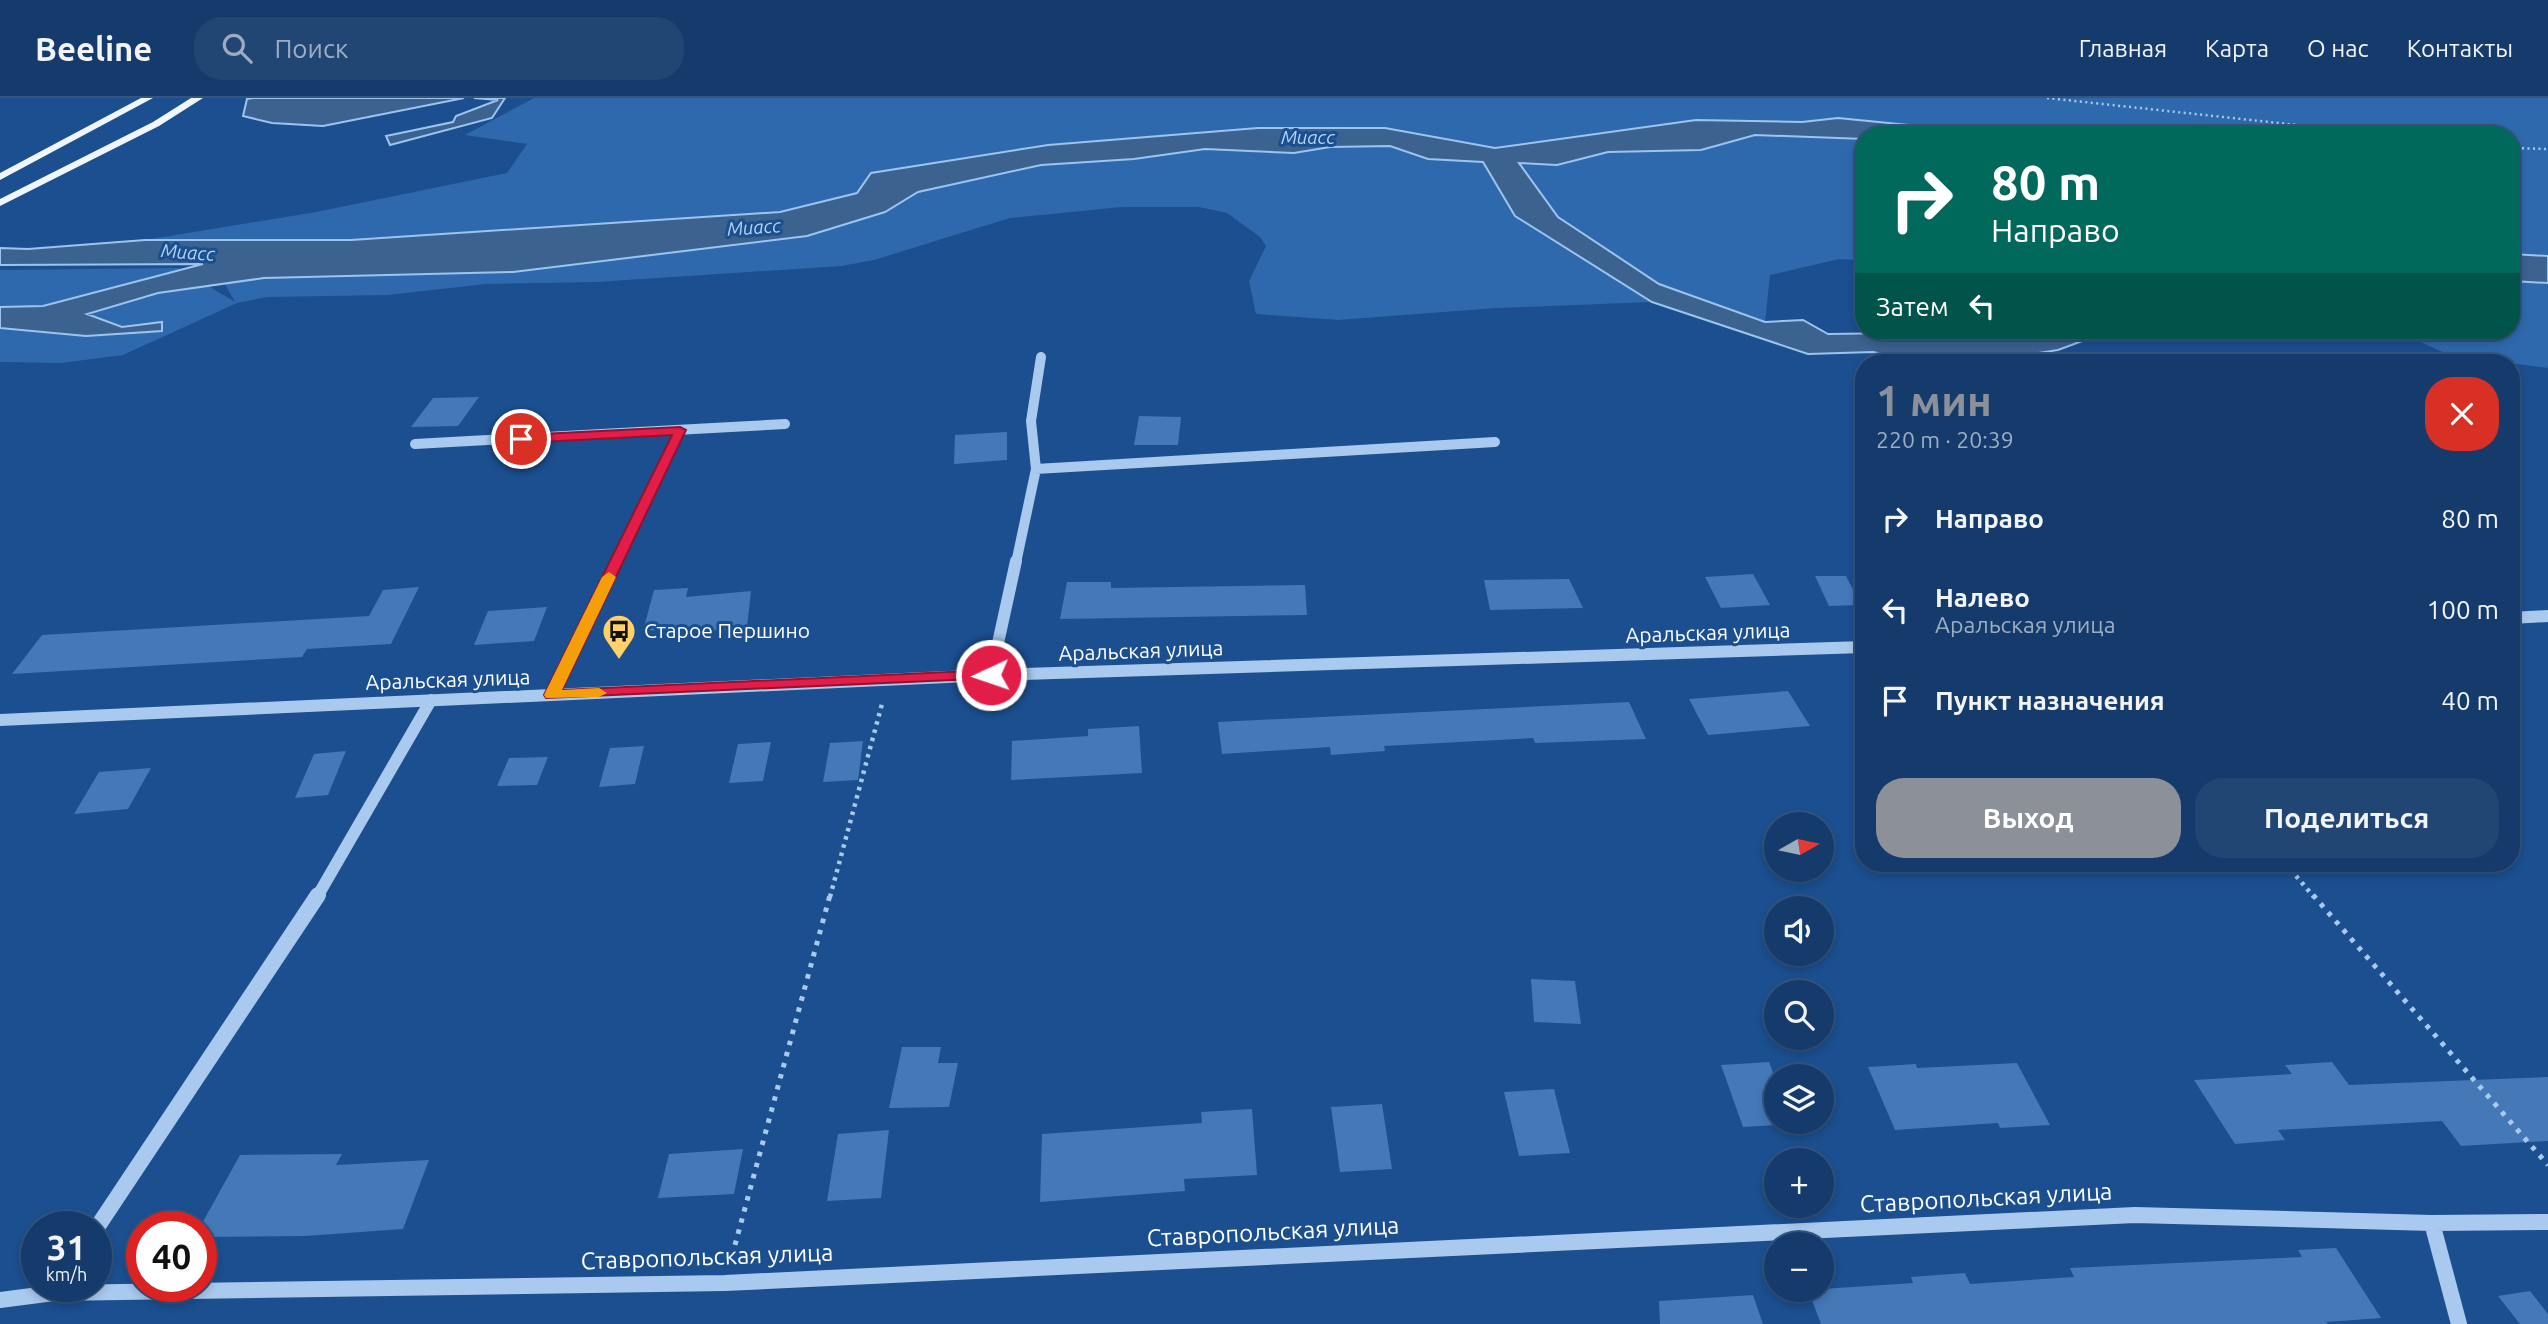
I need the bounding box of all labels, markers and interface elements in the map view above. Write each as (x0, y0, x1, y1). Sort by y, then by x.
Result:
search box (194, 17, 684, 80)
icon: search (218, 29, 256, 67)
text: Beeline (35, 30, 152, 67)
text: Поиск (274, 34, 348, 63)
text: Главная (2079, 35, 2167, 62)
text: Карта (2205, 35, 2269, 62)
text: О нас (2307, 35, 2369, 62)
text: Контакты (2407, 35, 2513, 62)
water label: Миасс (1281, 126, 1335, 148)
icon: right (1876, 154, 1967, 245)
text: 80 m (1991, 154, 2100, 209)
text: Направо (1991, 212, 2120, 248)
water label: Миасс (726, 214, 782, 240)
water label: Миасс (160, 239, 216, 265)
icon: left (1963, 287, 2001, 325)
text: Затем (1876, 292, 1949, 321)
text: 1 мин (1876, 377, 1992, 424)
button: close (2425, 377, 2499, 451)
pin (491, 409, 551, 469)
icon: arrive (502, 420, 540, 458)
text: 220 m · 20:39 (1876, 427, 2014, 452)
icon: right (1876, 500, 1914, 538)
text: Направо (1935, 504, 2044, 533)
text: 80 m (2441, 504, 2499, 533)
text: Налево (1935, 583, 2030, 612)
icon: left (1876, 591, 1914, 629)
text: 100 m (2427, 595, 2499, 624)
bus stop icon: Старое Першино (600, 612, 638, 661)
text: Аральская улица (1935, 612, 2116, 637)
street label: Аральская улица (1625, 617, 1791, 647)
place label: Старое Першино (644, 618, 810, 642)
street label: Аральская улица (1058, 635, 1224, 665)
position arrow (954, 638, 1028, 712)
street label: Аральская улица (365, 664, 531, 694)
icon: arrive (1876, 682, 1914, 720)
text: Пункт назначения (1935, 686, 2165, 715)
text: 40 m (2441, 686, 2499, 715)
button: Выход (1876, 778, 2181, 858)
button: Поделиться (2195, 778, 2499, 858)
north arrow (1764, 812, 1834, 882)
map controls (1764, 812, 1834, 1302)
button: sound (1764, 896, 1834, 966)
button: search (1764, 980, 1834, 1050)
button: layers (1764, 1064, 1834, 1134)
button: + (1764, 1148, 1834, 1218)
street label: Ставропольская улица (1859, 1177, 2113, 1218)
speed limit sign: 40 (126, 1211, 217, 1302)
street label: Ставропольская улица (1146, 1211, 1400, 1252)
text: 31 (47, 1227, 86, 1267)
button: − (1764, 1232, 1834, 1302)
street label: Ставропольская улица (580, 1239, 834, 1274)
text: km/h (46, 1264, 87, 1284)

